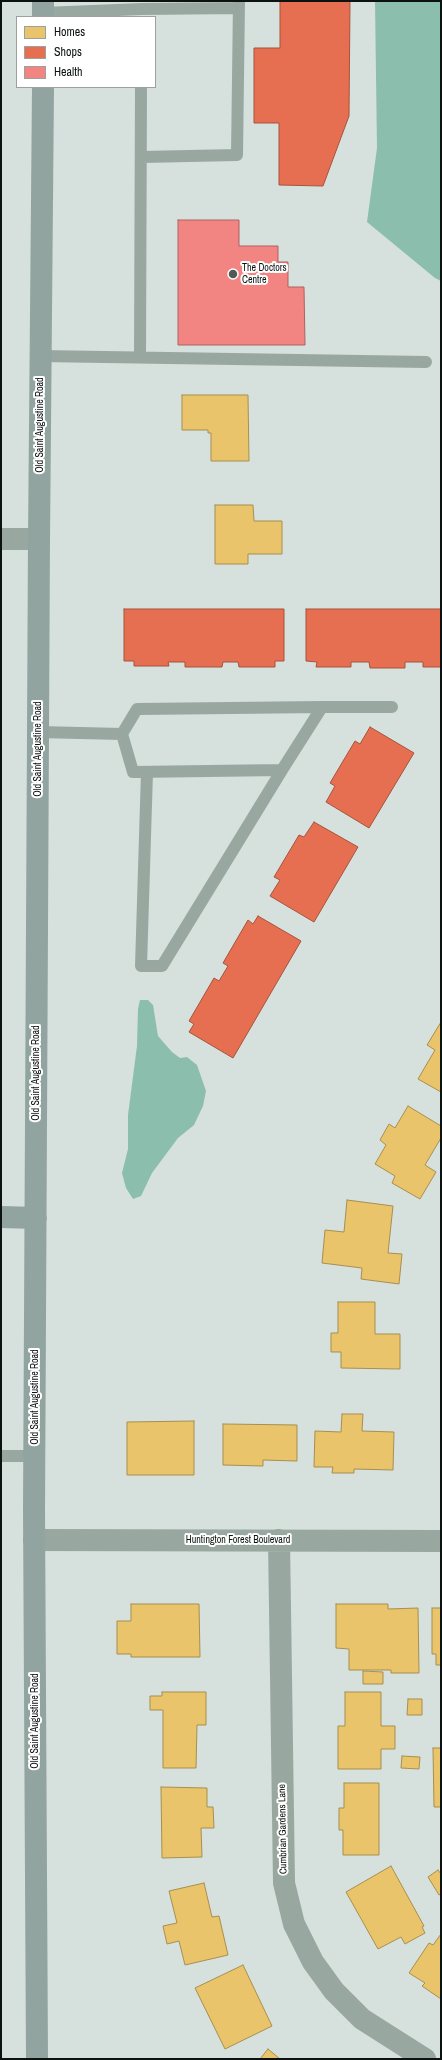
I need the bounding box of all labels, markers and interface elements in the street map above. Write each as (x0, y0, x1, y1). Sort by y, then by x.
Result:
legend (16, 16, 156, 88)
text: Homes (54, 24, 85, 40)
text: Shops (54, 44, 82, 60)
text: Health (54, 64, 82, 80)
place label: The Doctors Centre (242, 262, 287, 286)
marker: The Doctors Centre (227, 268, 239, 280)
street label: Old Saint Augustine Road (34, 377, 46, 473)
street label: Old Saint Augustine Road (32, 701, 44, 797)
street label: Old Saint Augustine Road (30, 1025, 42, 1121)
street label: Old Saint Augustine Road (29, 1349, 41, 1445)
street label: Huntington Forest Boulevard (186, 1534, 290, 1546)
street label: Old Saint Augustine Road (29, 1673, 41, 1769)
street label: Cumbrian Gardens Lane (276, 1784, 290, 1874)

